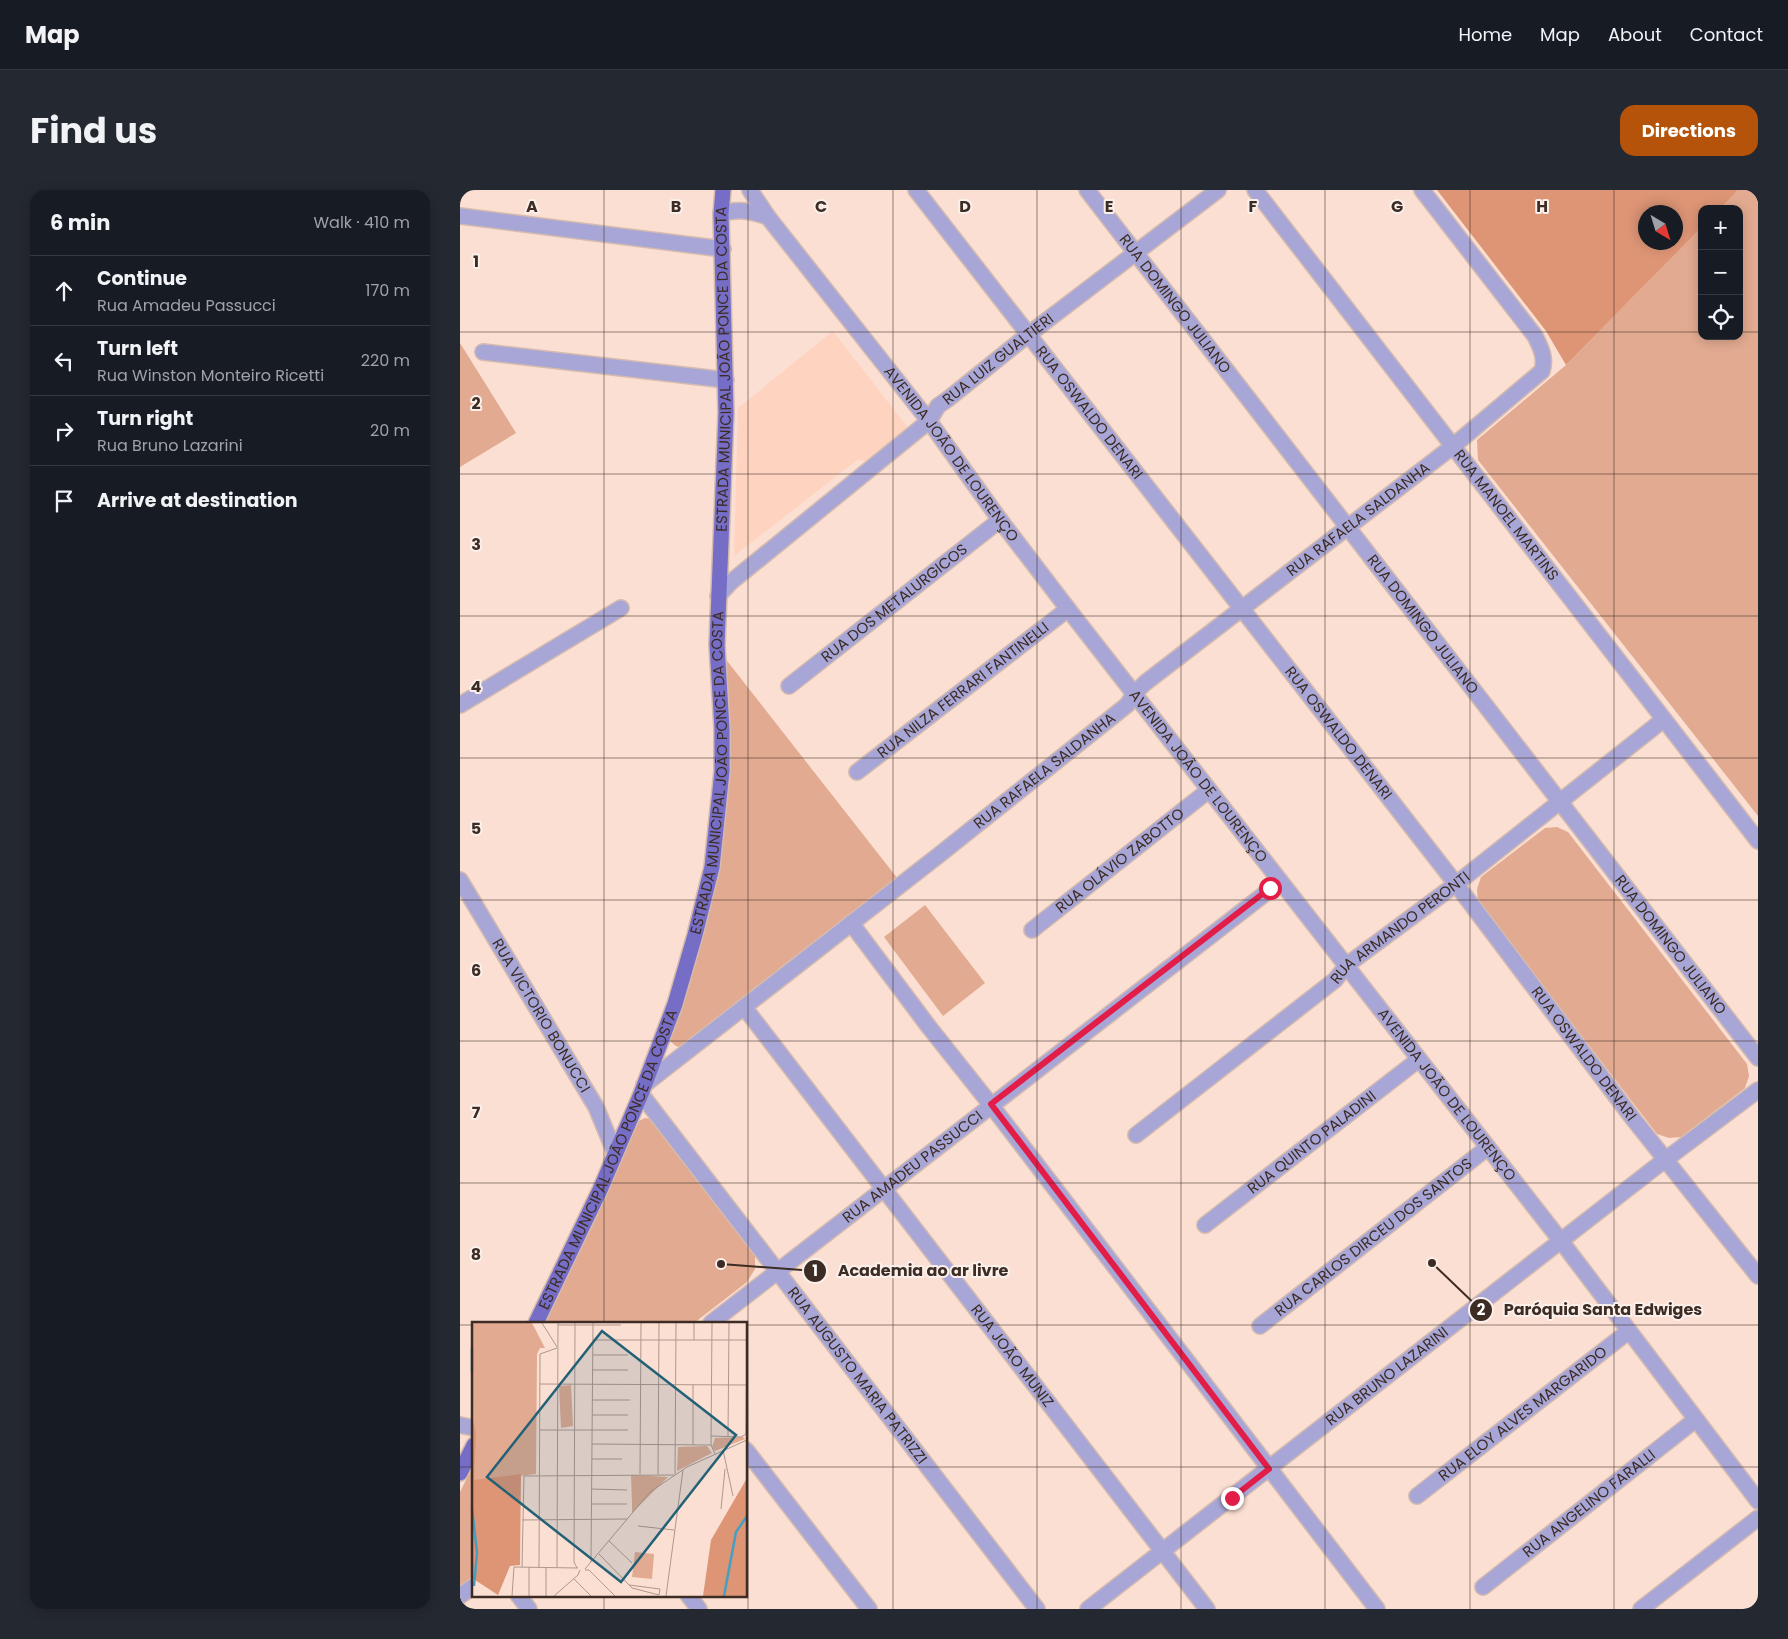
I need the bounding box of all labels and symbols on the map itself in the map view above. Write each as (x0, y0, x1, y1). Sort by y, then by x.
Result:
text: A (526, 195, 538, 218)
text: B (671, 195, 681, 218)
text: C (815, 195, 827, 218)
text: D (959, 195, 971, 218)
text: E (1105, 195, 1113, 218)
text: F (1249, 195, 1258, 218)
text: G (1391, 195, 1403, 218)
text: H (1536, 195, 1548, 218)
street label: ESTRADA MUNICIPAL JOÃO PONCE DA COSTA (710, 205, 736, 532)
north arrow (1638, 205, 1683, 250)
street label: RUA DOMINGO JULIANO (1115, 229, 1236, 378)
text: 1 (473, 250, 479, 273)
street label: RUA LUIZ GUALTIERI (938, 308, 1058, 410)
street label: RUA OSWALDO DENARI (1031, 341, 1148, 483)
street label: AVENIDA JOÃO DE LOURENÇO (879, 361, 1024, 546)
text: 2 (471, 392, 481, 415)
street label: RUA MANOEL MARTINS (1449, 445, 1564, 585)
street label: RUA RAFAELA SALDANHA (1282, 457, 1434, 581)
text: 3 (471, 533, 481, 556)
street label: RUA DOS METALURGICOS (816, 539, 972, 667)
street label: RUA DOMINGO JULIANO (1362, 550, 1484, 698)
street label: ESTRADA MUNICIPAL JOÃO PONCE DA COSTA (685, 610, 732, 936)
street label: RUA NILZA FERRARI FANTINELLI (872, 617, 1053, 763)
street label: RUA OSWALDO DENARI (1280, 662, 1397, 804)
text: 4 (471, 675, 482, 698)
street label: AVENIDA JOÃO DE LOURENÇO (1125, 685, 1273, 867)
street label: RUA RAFAELA SALDANHA (969, 707, 1119, 834)
street label: RUA OLÁVIO ZABOTTO (1051, 803, 1188, 918)
text: 5 (471, 817, 481, 840)
street label: RUA ARMANDO PERONTI (1325, 866, 1474, 988)
street label: RUA DOMINGO JULIANO (1610, 870, 1732, 1019)
route start (1259, 877, 1282, 900)
street label: RUA VICTORIO BONUCCI (487, 934, 596, 1096)
text: 6 (471, 959, 481, 982)
street label: RUA OSWALDO DENARI (1527, 982, 1642, 1125)
street label: AVENIDA JOÃO DE LOURENÇO (1373, 1003, 1521, 1185)
street label: ESTRADA MUNICIPAL JOÃO PONCE DA COSTA (533, 1006, 682, 1313)
street label: RUA QUINTO PALADINI (1243, 1085, 1380, 1198)
text: 7 (472, 1101, 481, 1124)
street label: RUA AMADEU PASSUCCI (838, 1105, 987, 1228)
street label: RUA CARLOS DIRCEU DOS SANTOS (1270, 1153, 1476, 1321)
text: 8 (471, 1243, 481, 1266)
callout: Academia ao ar livre (803, 1255, 1018, 1286)
text: Academia ao ar livre (838, 1259, 1008, 1282)
text: 1 (812, 1260, 818, 1281)
street label: RUA AUGUSTO MARIA PATRIZZI (783, 1282, 933, 1468)
callout: Paróquia Santa Edwiges (1469, 1294, 1712, 1325)
text: Paróquia Santa Edwiges (1504, 1298, 1702, 1321)
text: 2 (1477, 1299, 1486, 1320)
street label: RUA JOÃO MUNIZ (966, 1300, 1059, 1411)
street label: RUA BRUNO LAZARINI (1321, 1321, 1452, 1430)
inset map (472, 1322, 748, 1596)
street label: RUA ELOY ALVES MARGARIDO (1434, 1341, 1611, 1486)
street label: RUA ANGELINO FARALLI (1518, 1444, 1659, 1562)
route end (1221, 1487, 1244, 1510)

